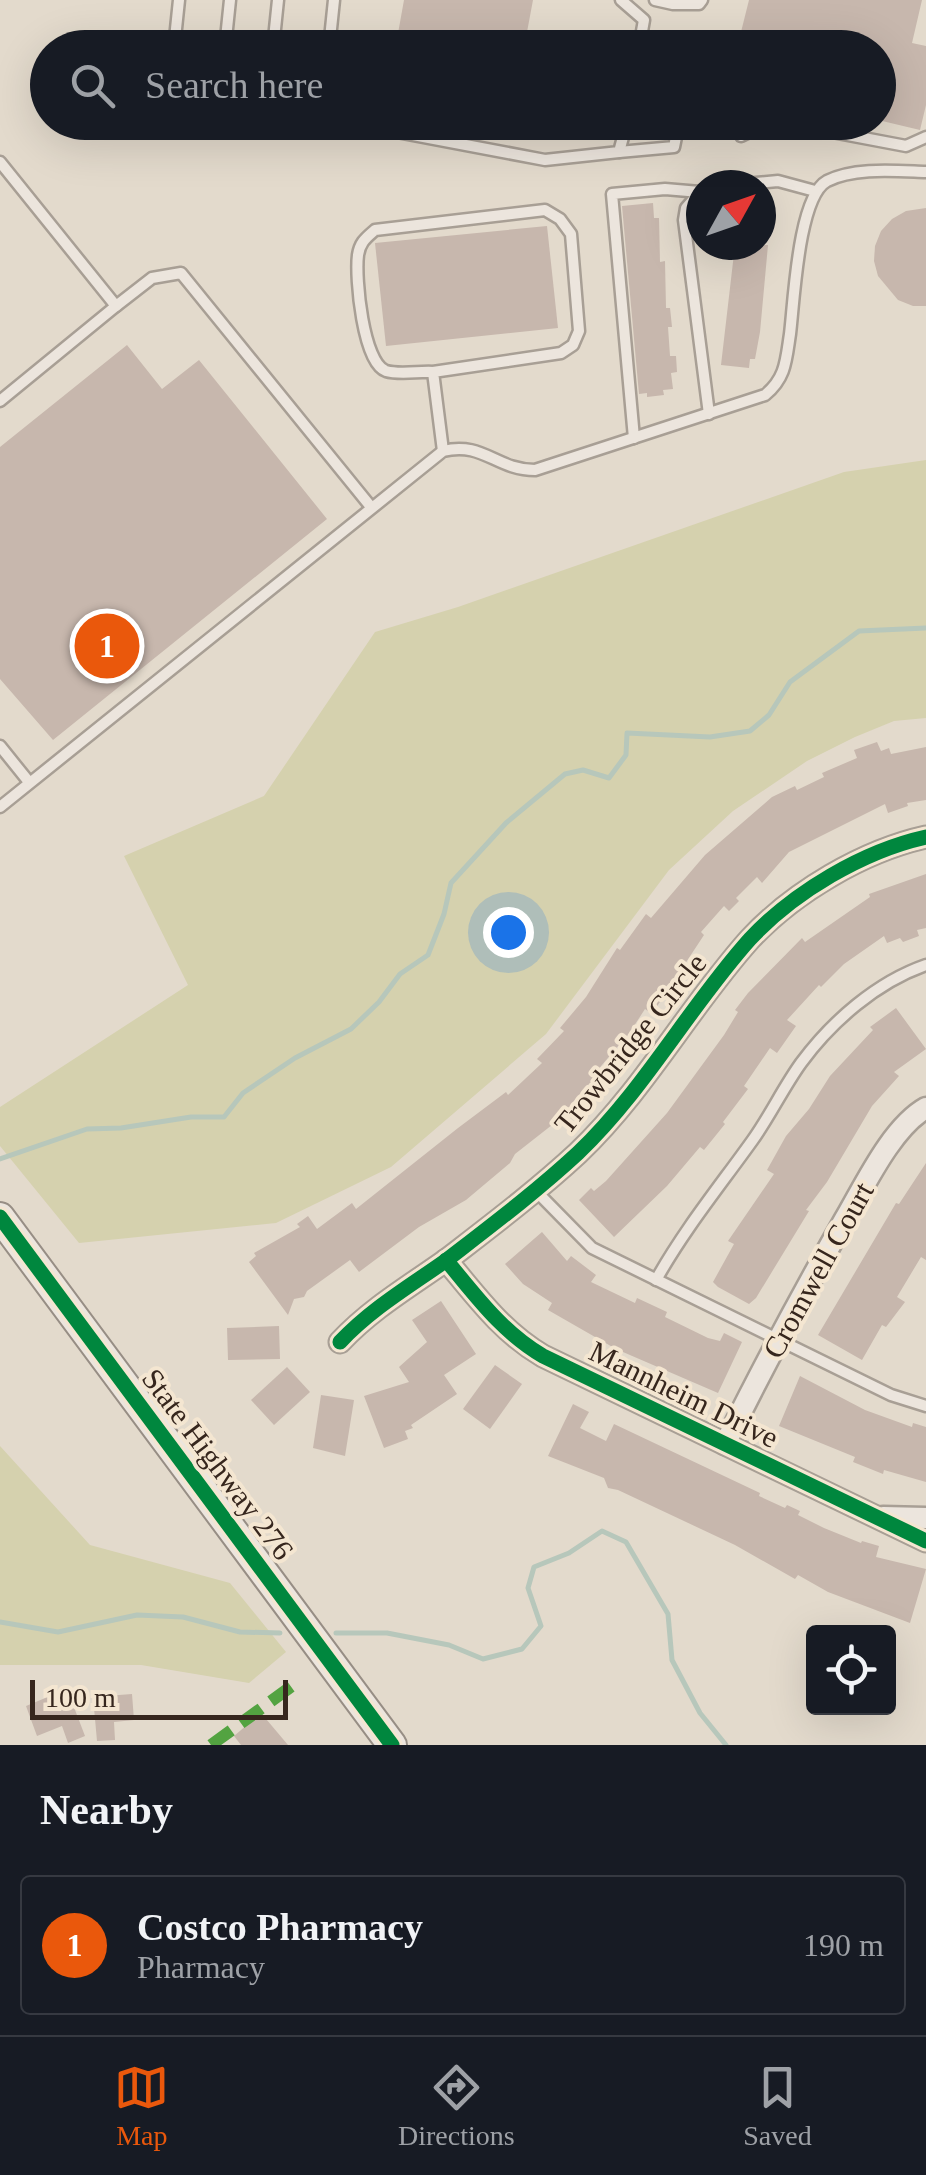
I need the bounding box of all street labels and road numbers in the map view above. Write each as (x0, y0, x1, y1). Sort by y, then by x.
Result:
street label: Trowbridge Circle (548, 947, 712, 1139)
street label: Cromwell Court (756, 1176, 880, 1364)
street label: Mannheim Drive (584, 1334, 784, 1454)
street label: State Highway 276 (136, 1362, 300, 1566)

